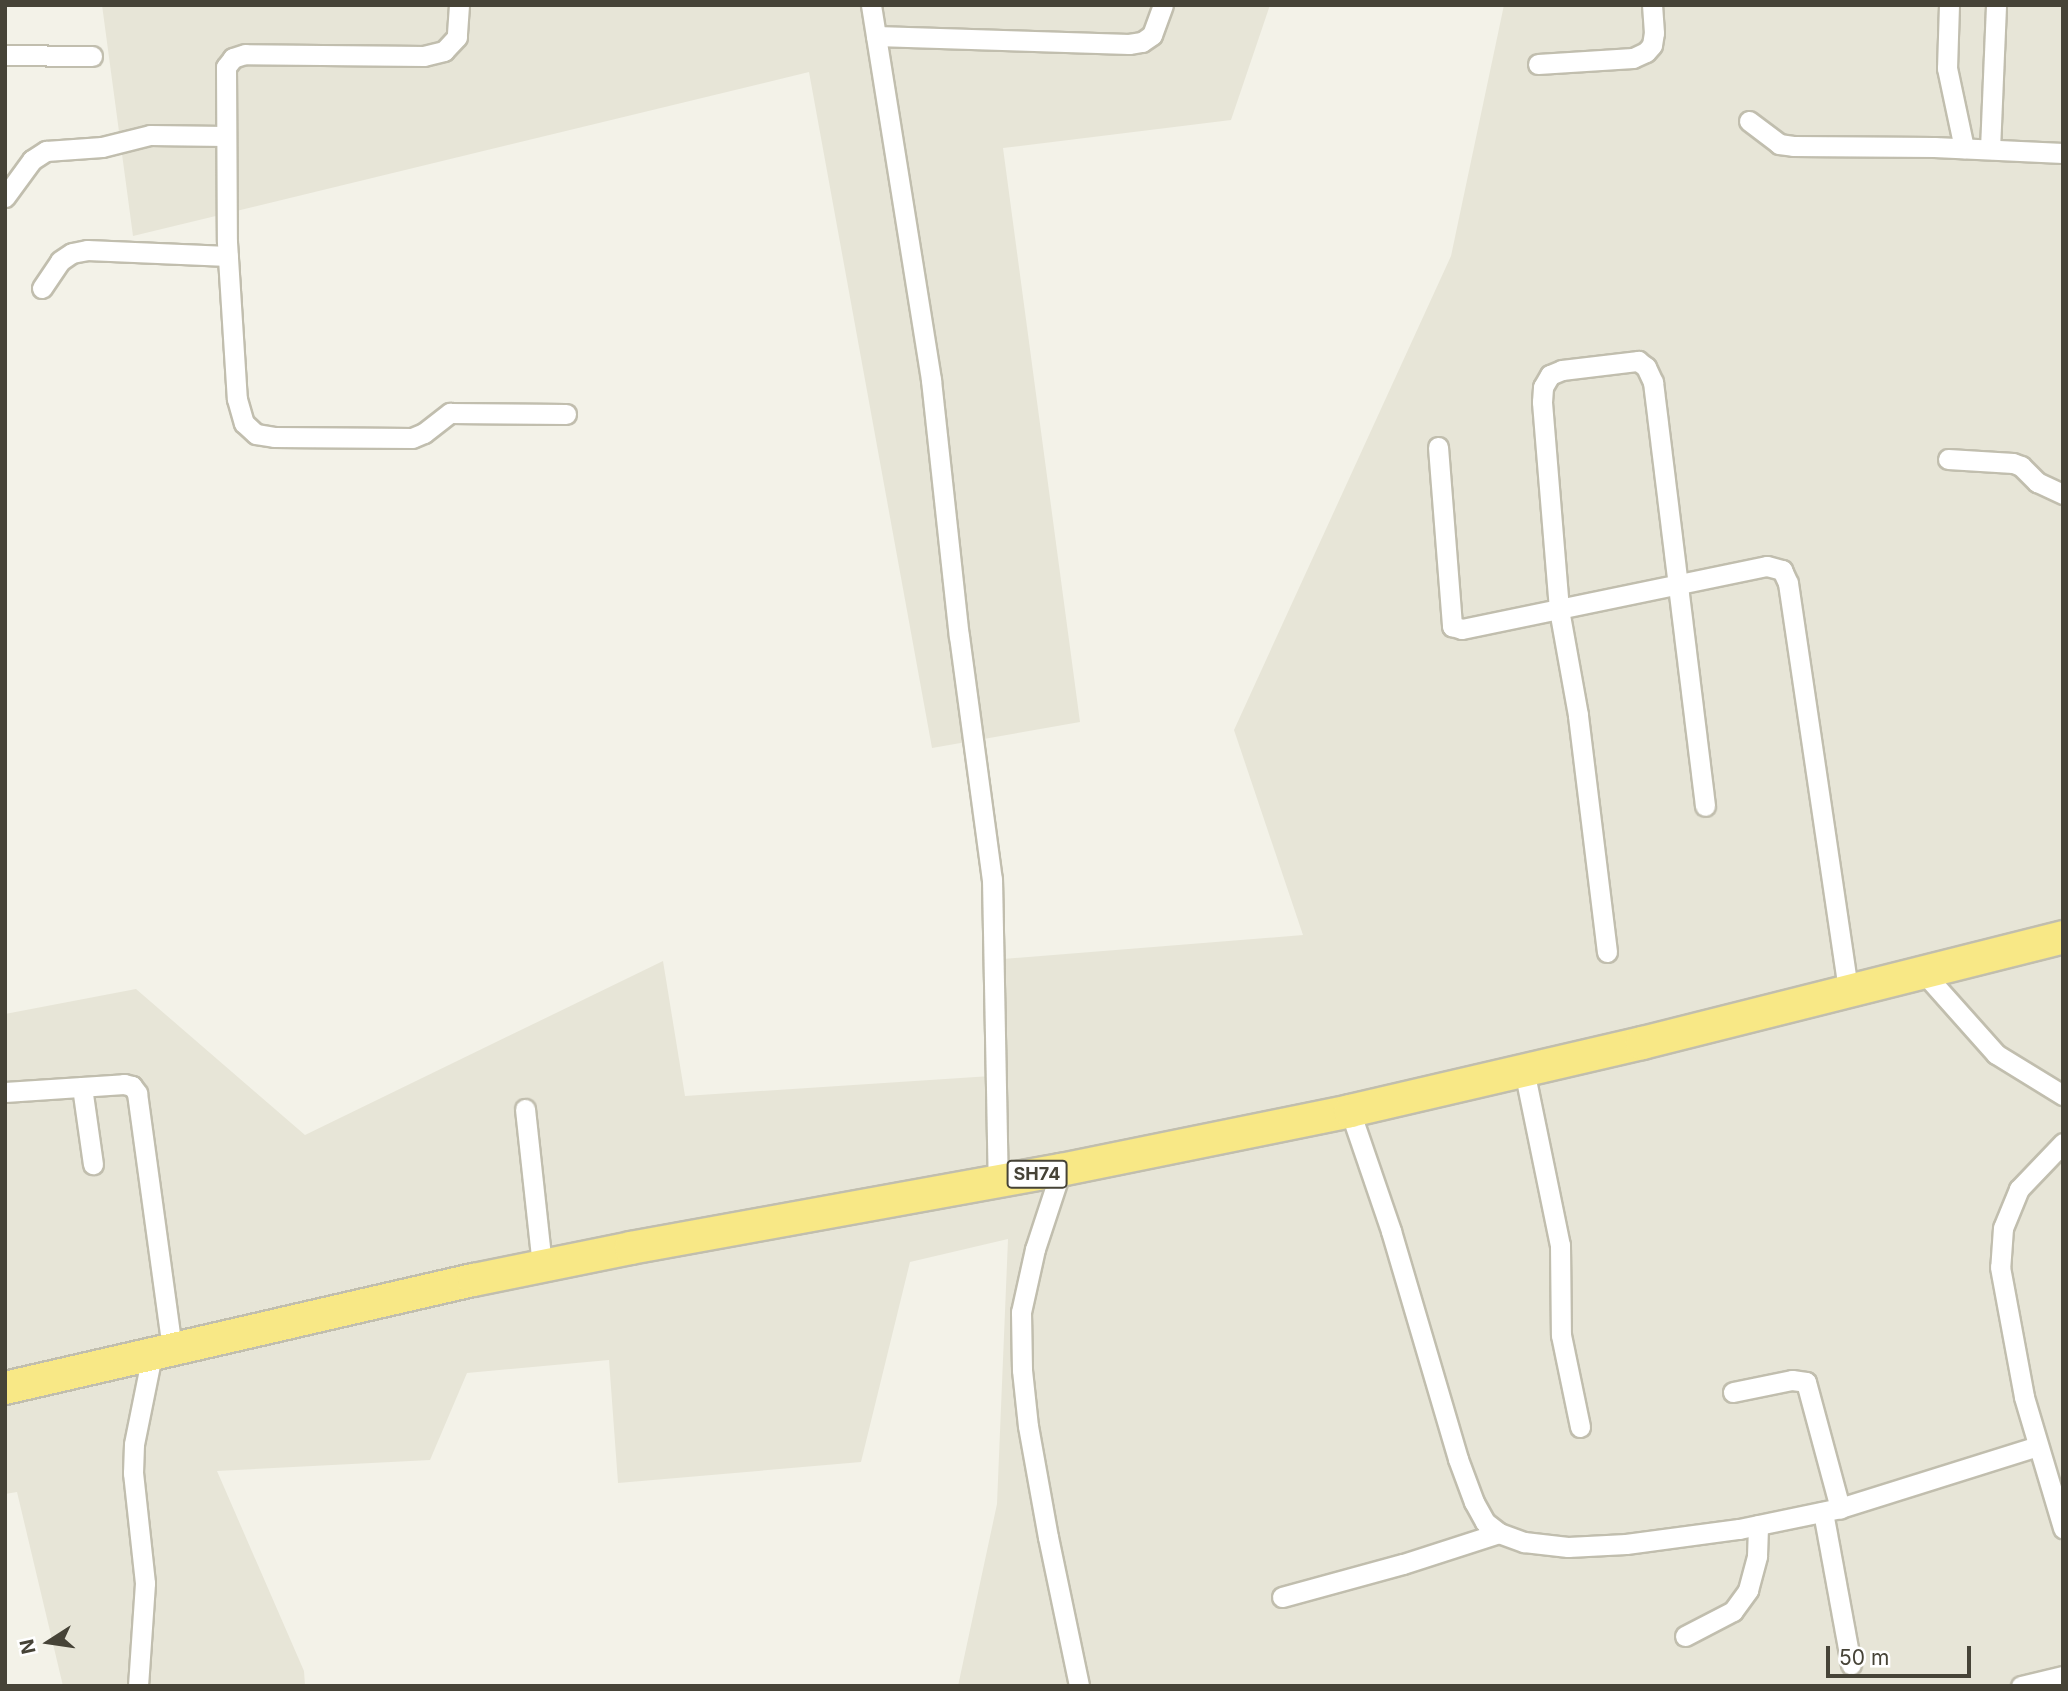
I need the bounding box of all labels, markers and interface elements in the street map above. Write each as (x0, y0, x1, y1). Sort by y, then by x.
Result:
road number: SH74 (1006, 1160, 1068, 1189)
north arrow (14, 1607, 84, 1677)
scale bar (1830, 1632, 1975, 1676)
text: N (15, 1637, 41, 1656)
text: 50 m (1839, 1645, 1889, 1670)

